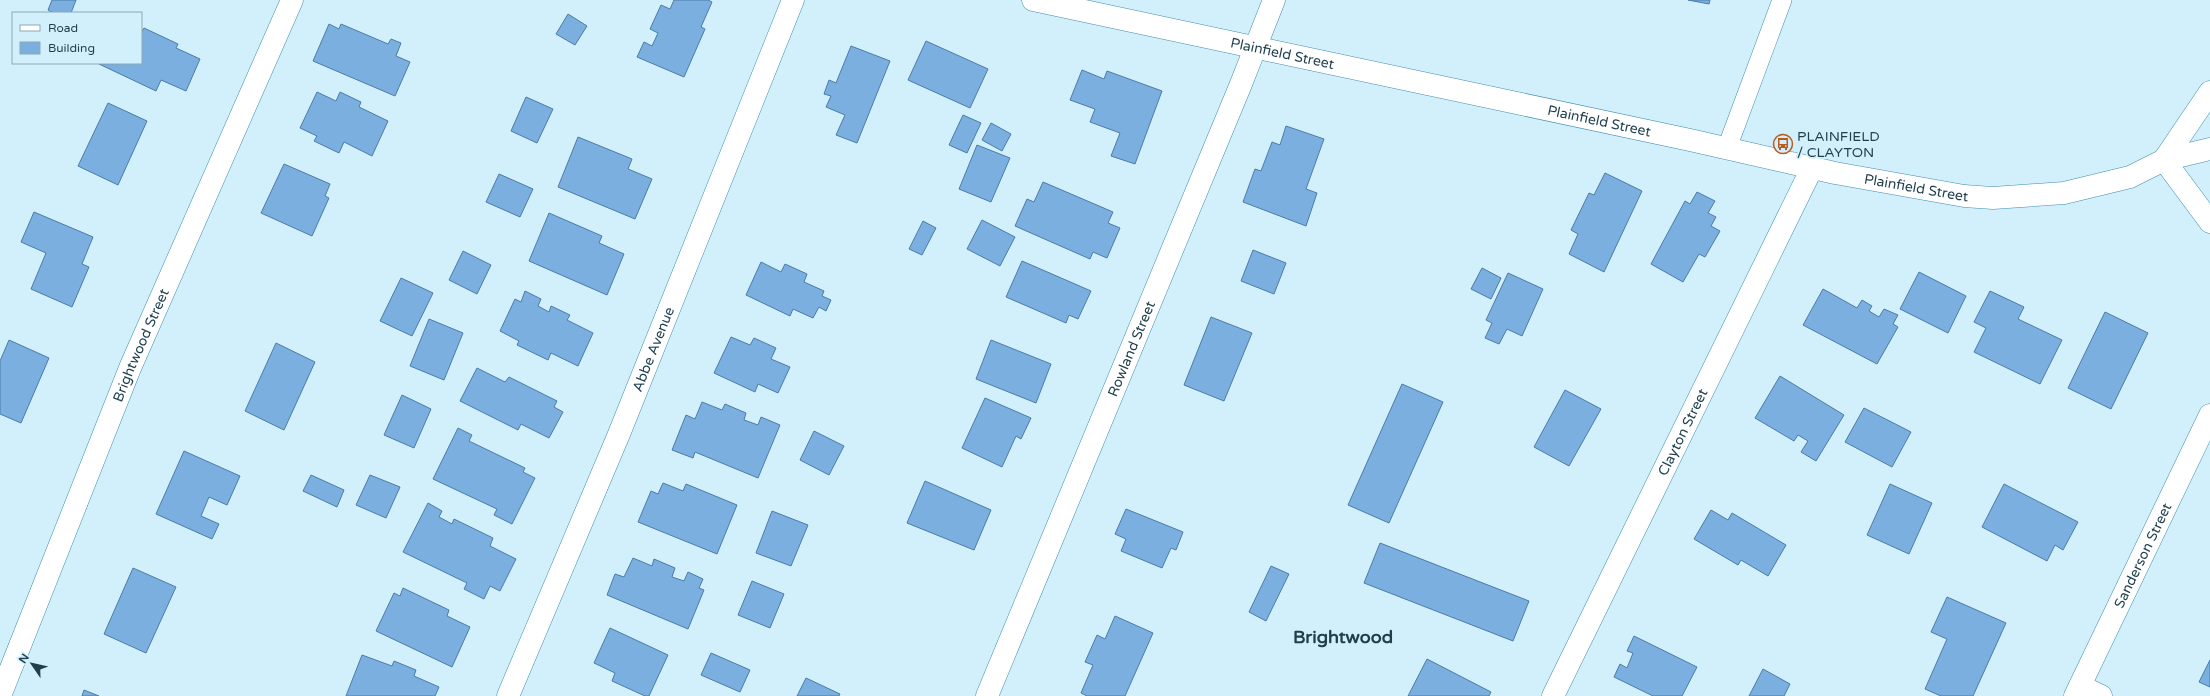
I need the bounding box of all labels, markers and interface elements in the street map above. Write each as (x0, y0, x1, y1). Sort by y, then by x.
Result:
legend (12, 12, 142, 64)
text: Road (48, 21, 78, 35)
street label: Plainfield Street (1229, 34, 1336, 73)
text: Building (48, 41, 95, 55)
street label: Plainfield Street (1546, 102, 1653, 141)
place label: PLAINFIELD / CLAYTON (1797, 128, 1880, 161)
bus stop icon: PLAINFIELD / CLAYTON (1772, 133, 1794, 155)
street label: Plainfield Street (1863, 170, 1969, 205)
street label: Brightwood Street (109, 286, 173, 404)
street label: Rowland Street (1104, 298, 1159, 399)
street label: Abbe Avenue (629, 304, 678, 394)
street label: Clayton Street (1654, 385, 1712, 479)
street label: Sanderson Street (2111, 500, 2176, 611)
district label: Brightwood (1293, 626, 1393, 648)
north arrow (12, 644, 52, 684)
text: N (16, 651, 32, 666)

